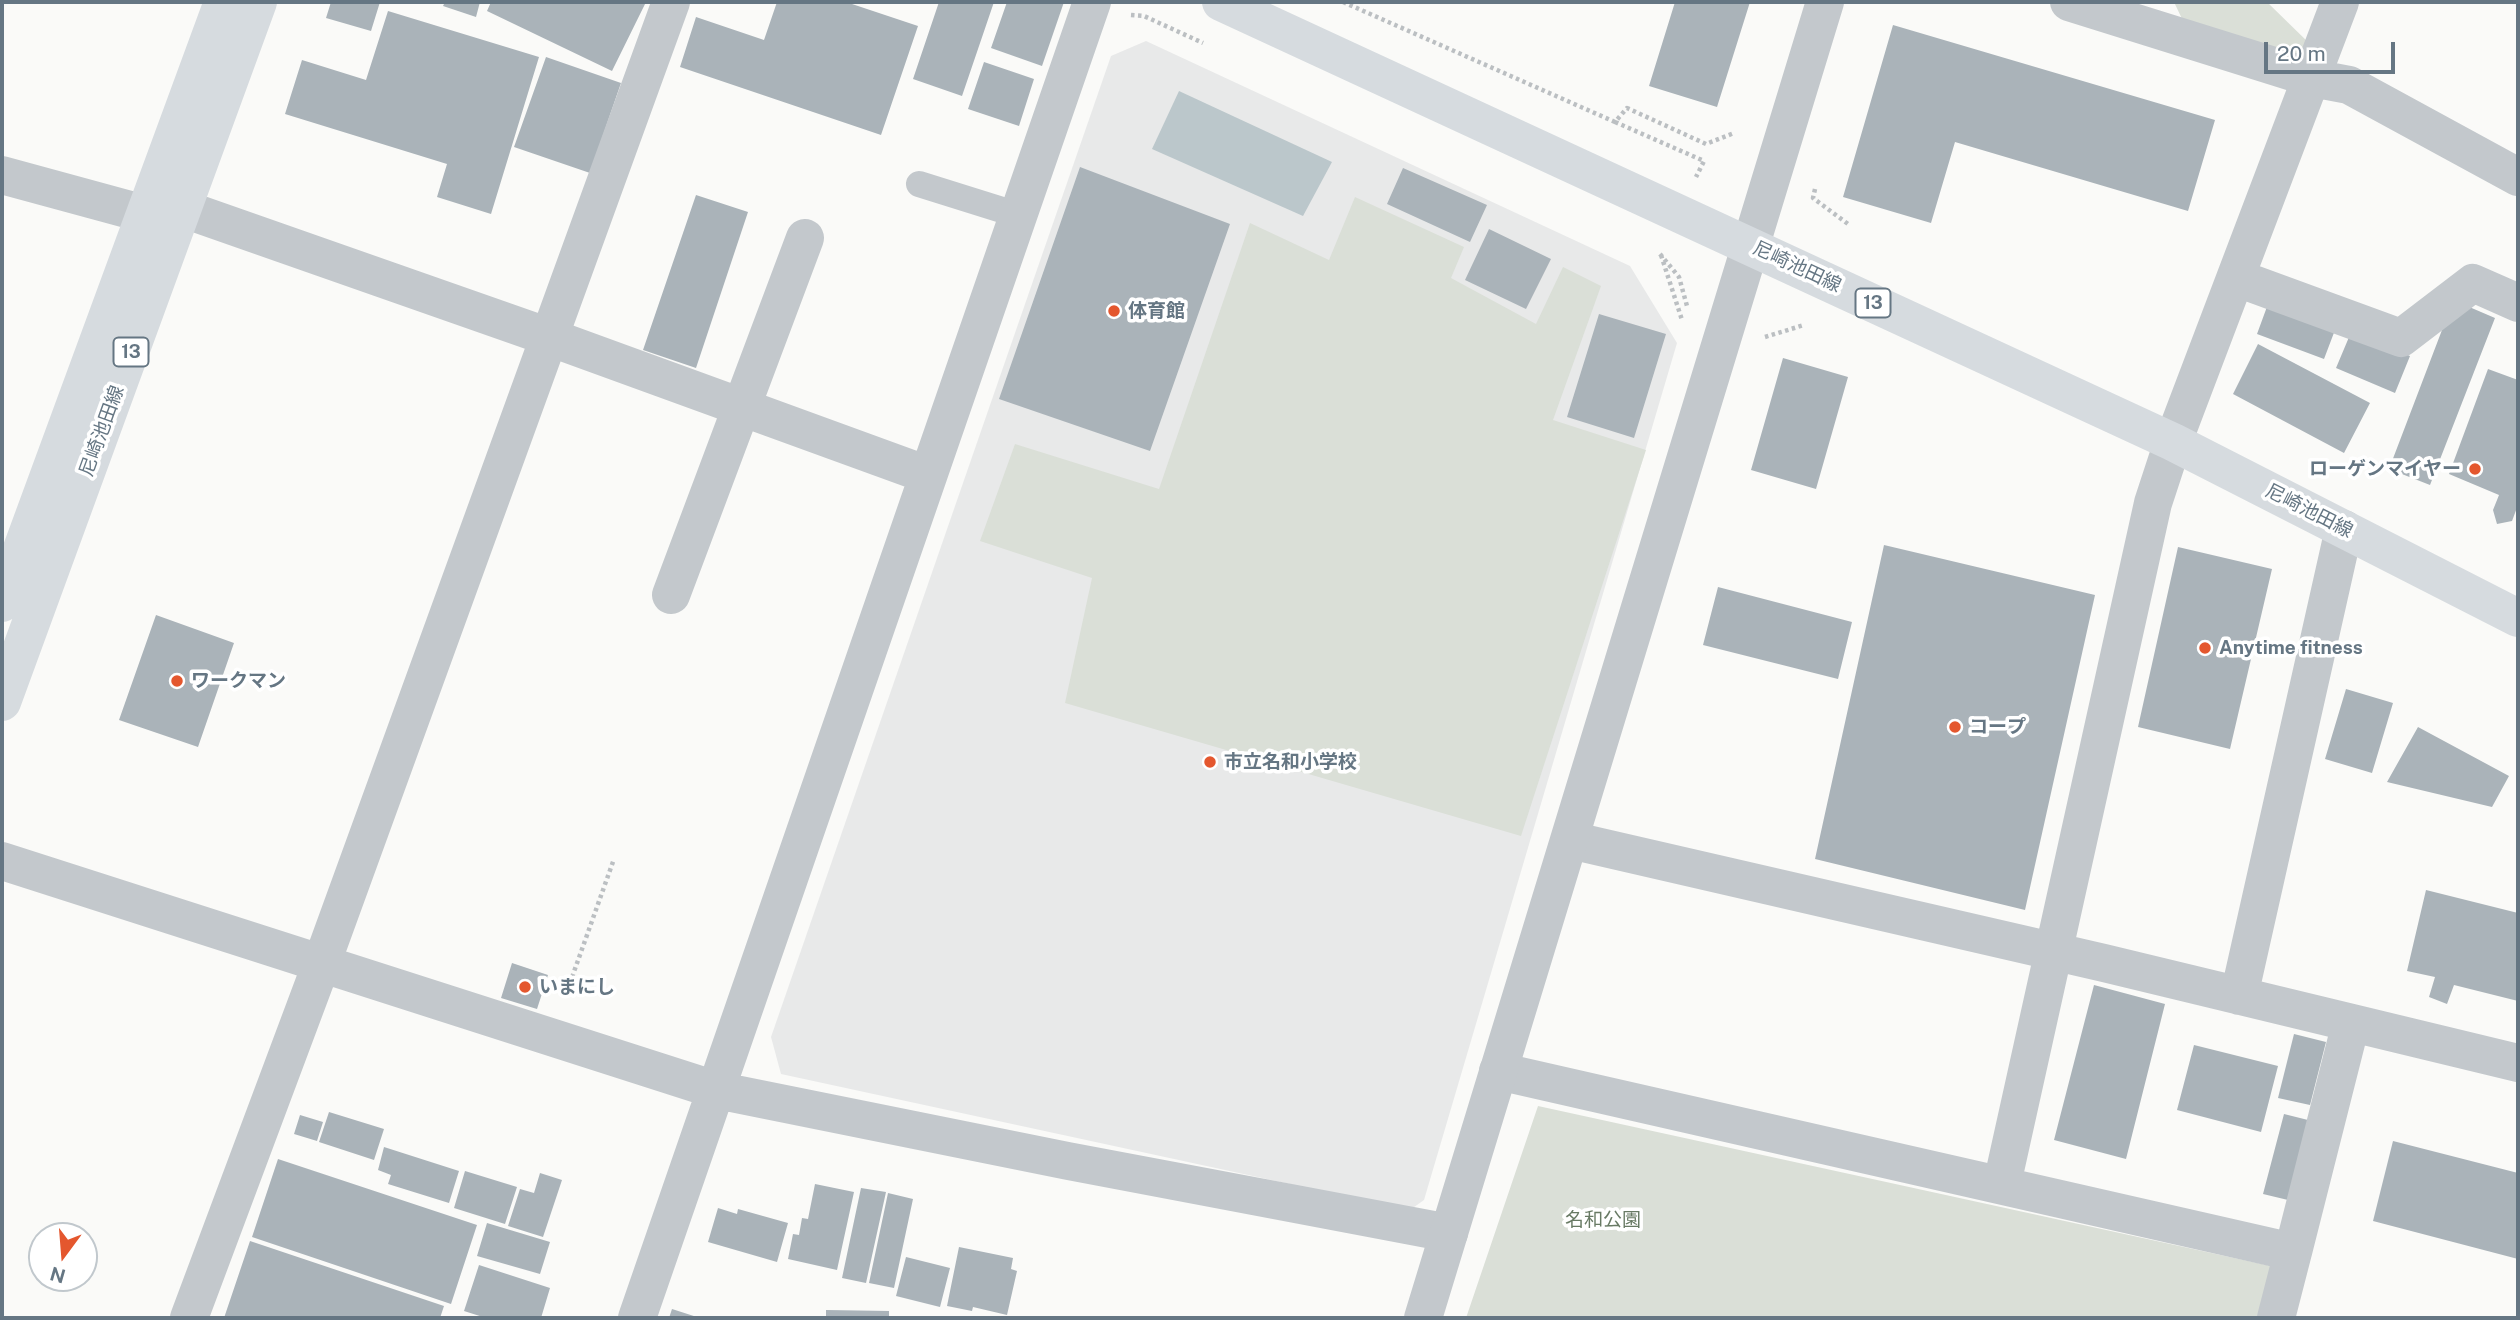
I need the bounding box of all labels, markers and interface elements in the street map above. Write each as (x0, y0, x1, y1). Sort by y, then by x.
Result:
scale bar (2268, 28, 2399, 72)
text: 20 m (2277, 41, 2326, 66)
street label: 尼崎池田線 (1749, 237, 1845, 297)
road number: 13 (1856, 288, 1890, 318)
place label: 体育館 (1128, 300, 1185, 322)
marker: 体育館 (1106, 303, 1122, 319)
road number: 13 (114, 338, 148, 366)
street label: 尼崎池田線 (75, 382, 129, 480)
place label: ローゲンマイヤー (2309, 458, 2461, 480)
marker: ローゲンマイヤー (2467, 461, 2483, 477)
street label: 尼崎池田線 (2262, 479, 2356, 543)
place label: Anytime fitness (2219, 637, 2363, 659)
marker: Anytime fitness (2197, 640, 2213, 656)
place label: ワークマン (191, 670, 286, 692)
marker: ワークマン (169, 673, 185, 689)
place label: コープ (1969, 716, 2026, 738)
marker: コープ (1947, 719, 1963, 735)
place label: 市立名和小学校 (1224, 751, 1357, 773)
marker: 市立名和小学校 (1202, 754, 1218, 770)
place label: いまにし (539, 976, 615, 998)
marker: いまにし (517, 979, 533, 995)
park label: 名和公園 (1565, 1209, 1641, 1231)
north arrow (28, 1222, 98, 1292)
text: N (48, 1263, 68, 1288)

